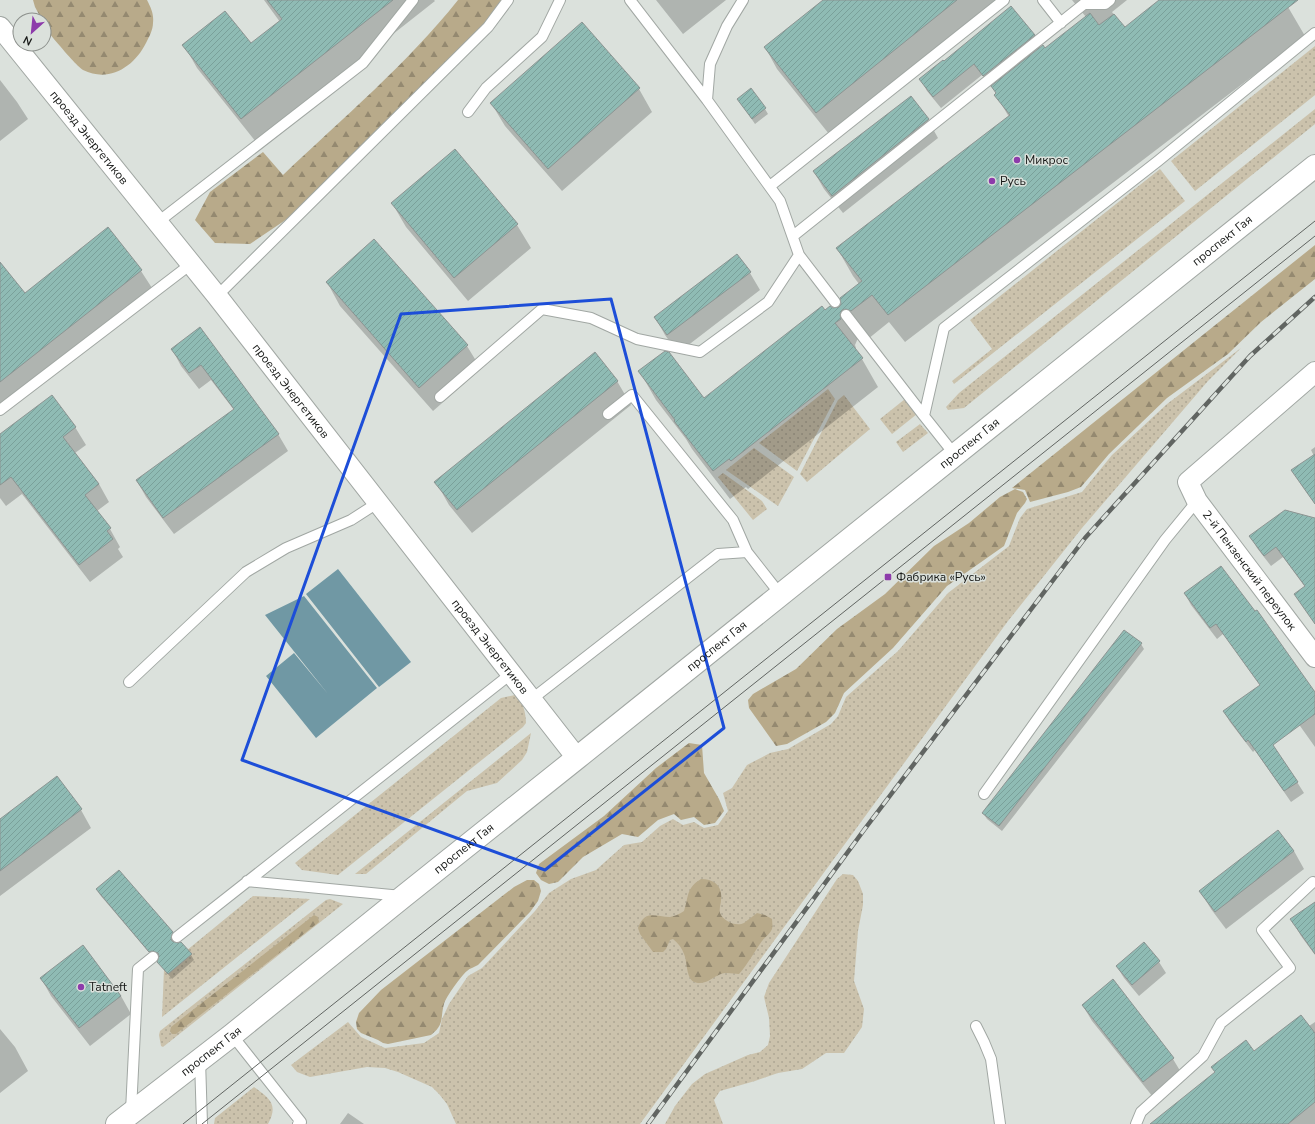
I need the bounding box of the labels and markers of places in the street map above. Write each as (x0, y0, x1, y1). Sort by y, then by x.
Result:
place label: Микрос (1025, 152, 1068, 168)
marker: Микрос (1012, 155, 1022, 165)
place label: Русь (1000, 173, 1026, 189)
marker: Русь (987, 176, 997, 186)
place label: Фабрика «Русь» (896, 569, 986, 585)
marker: Фабрика «Русь» (883, 572, 893, 582)
place label: Tatneft (89, 979, 128, 995)
marker: Tatneft (76, 982, 86, 992)

